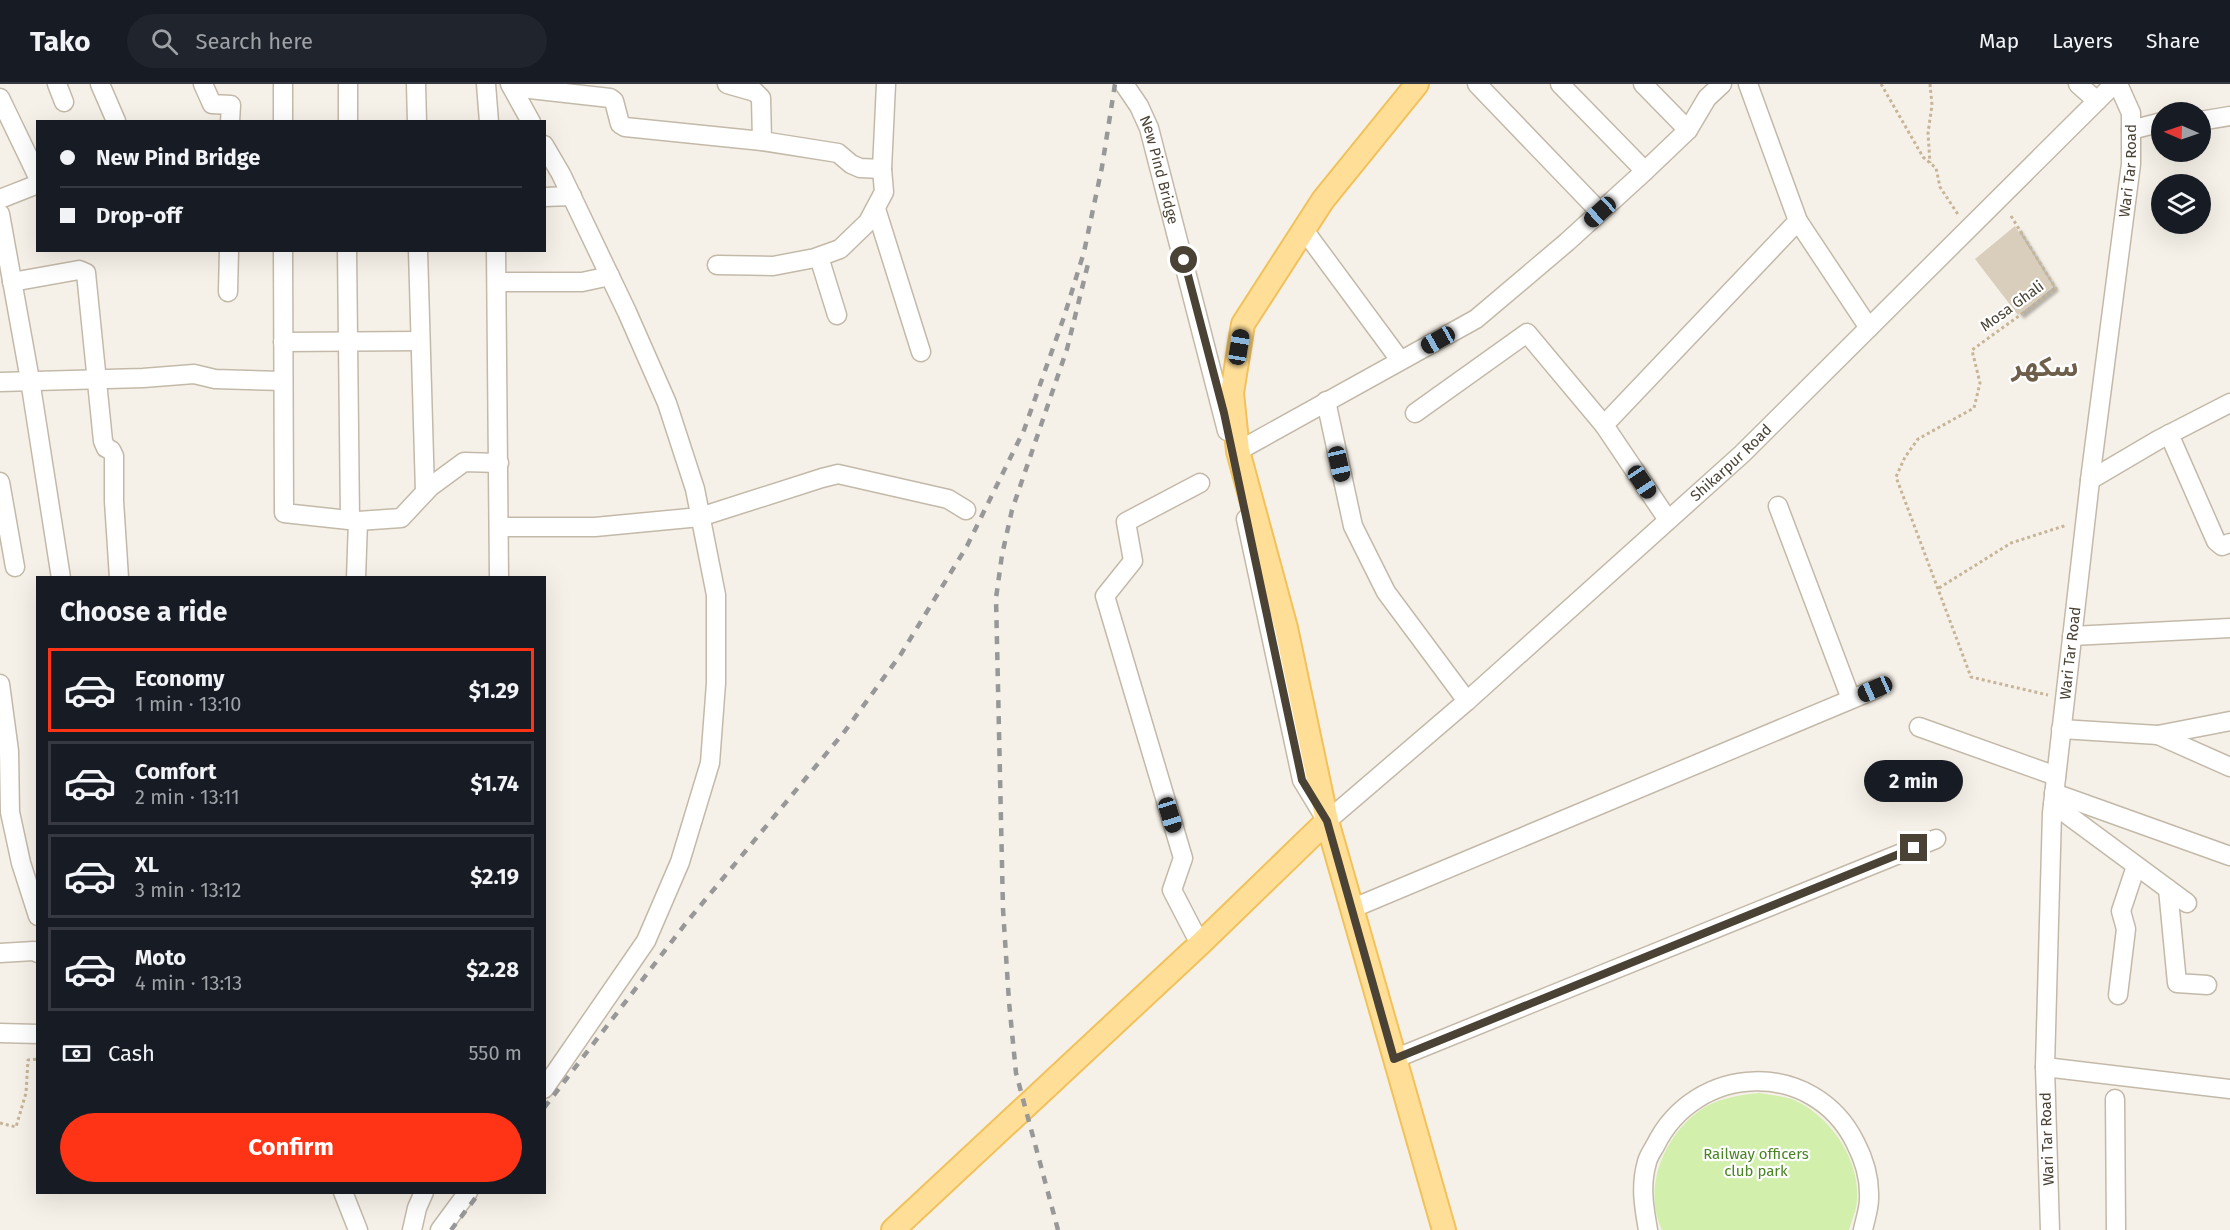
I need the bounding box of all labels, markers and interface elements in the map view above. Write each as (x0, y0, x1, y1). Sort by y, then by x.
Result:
search box (127, 14, 547, 68)
text: Tako (30, 25, 91, 58)
icon: search (148, 25, 181, 58)
text: Search here (196, 28, 313, 55)
text: Map (1979, 28, 2019, 54)
text: Layers (2052, 28, 2113, 54)
text: Share (2146, 28, 2200, 54)
north arrow (2151, 102, 2211, 162)
map controls (2151, 102, 2211, 234)
street label: New Pind Bridge (1136, 113, 1182, 226)
street label: Wari Tar Road (2115, 124, 2140, 219)
text: New Pind Bridge (96, 144, 261, 171)
button: layers (2151, 174, 2211, 234)
car (1581, 193, 1619, 231)
text: Drop-off (96, 202, 182, 229)
route start (1170, 246, 1197, 273)
street label: Mosa Ghali (1977, 277, 2047, 335)
car (1418, 323, 1458, 357)
car (1227, 328, 1251, 366)
district label: سکھر (2011, 351, 2078, 383)
street label: Shikarpur Road (1687, 421, 1776, 505)
car (1326, 444, 1352, 484)
car (1624, 462, 1660, 502)
text: Choose a ride (60, 596, 227, 628)
street label: Wari Tar Road (2056, 606, 2085, 701)
icon: car (63, 663, 117, 717)
text: Economy (135, 665, 224, 692)
car (1855, 673, 1895, 705)
text: $1.29 (469, 677, 519, 704)
text: 1 min · 13:10 (135, 692, 241, 716)
icon: car (63, 756, 117, 810)
text: Comfort (135, 758, 216, 785)
callout: 2 min (1864, 761, 1964, 803)
text: 2 min (1889, 769, 1938, 793)
text: $1.74 (470, 770, 519, 797)
text: 2 min · 13:11 (135, 785, 240, 809)
car (1156, 795, 1184, 835)
route end (1900, 834, 1927, 861)
icon: car (63, 849, 117, 903)
text: XL (135, 851, 159, 878)
text: $2.19 (470, 863, 519, 890)
text: 3 min · 13:12 (135, 878, 241, 902)
icon: car (63, 942, 117, 996)
text: Moto (135, 944, 186, 971)
text: $2.28 (466, 956, 519, 983)
text: 4 min · 13:13 (135, 971, 242, 995)
icon: cash (60, 1037, 93, 1070)
text: Cash (108, 1040, 155, 1067)
text: 550 m (468, 1041, 522, 1065)
street label: Wari Tar Road (2036, 1092, 2058, 1186)
button: Confirm (60, 1113, 522, 1182)
park label: Railway officers club park (1703, 1145, 1809, 1180)

